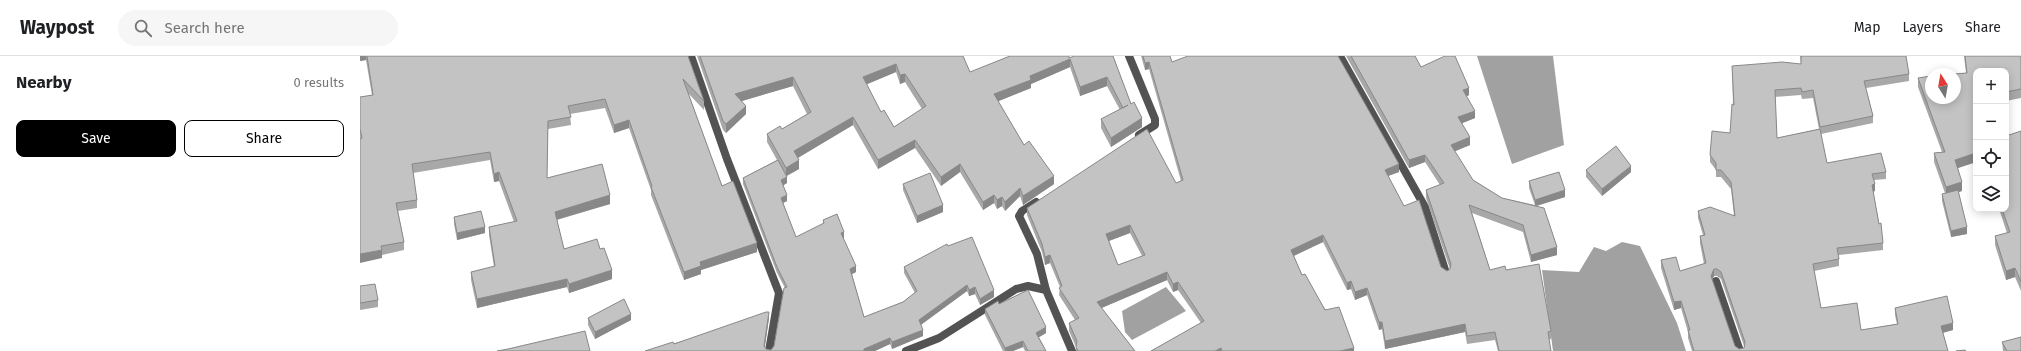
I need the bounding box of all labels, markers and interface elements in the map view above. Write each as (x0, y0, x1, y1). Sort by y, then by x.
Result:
search box (118, 10, 398, 46)
text: Waypost (20, 16, 94, 39)
icon: search (132, 17, 154, 39)
text: Search here (164, 19, 245, 37)
text: Map (1854, 19, 1880, 36)
text: Layers (1902, 19, 1943, 36)
text: Share (1965, 19, 2001, 36)
north arrow (1925, 68, 1961, 104)
map controls (1973, 68, 2009, 212)
button: + (1973, 68, 2009, 104)
text: Nearby (16, 72, 71, 93)
text: 0 results (293, 75, 344, 90)
button: − (1973, 104, 2009, 140)
button: Save (16, 120, 176, 157)
button: Share (184, 120, 344, 157)
button: locate (1973, 140, 2009, 176)
button: layers (1973, 176, 2009, 212)

